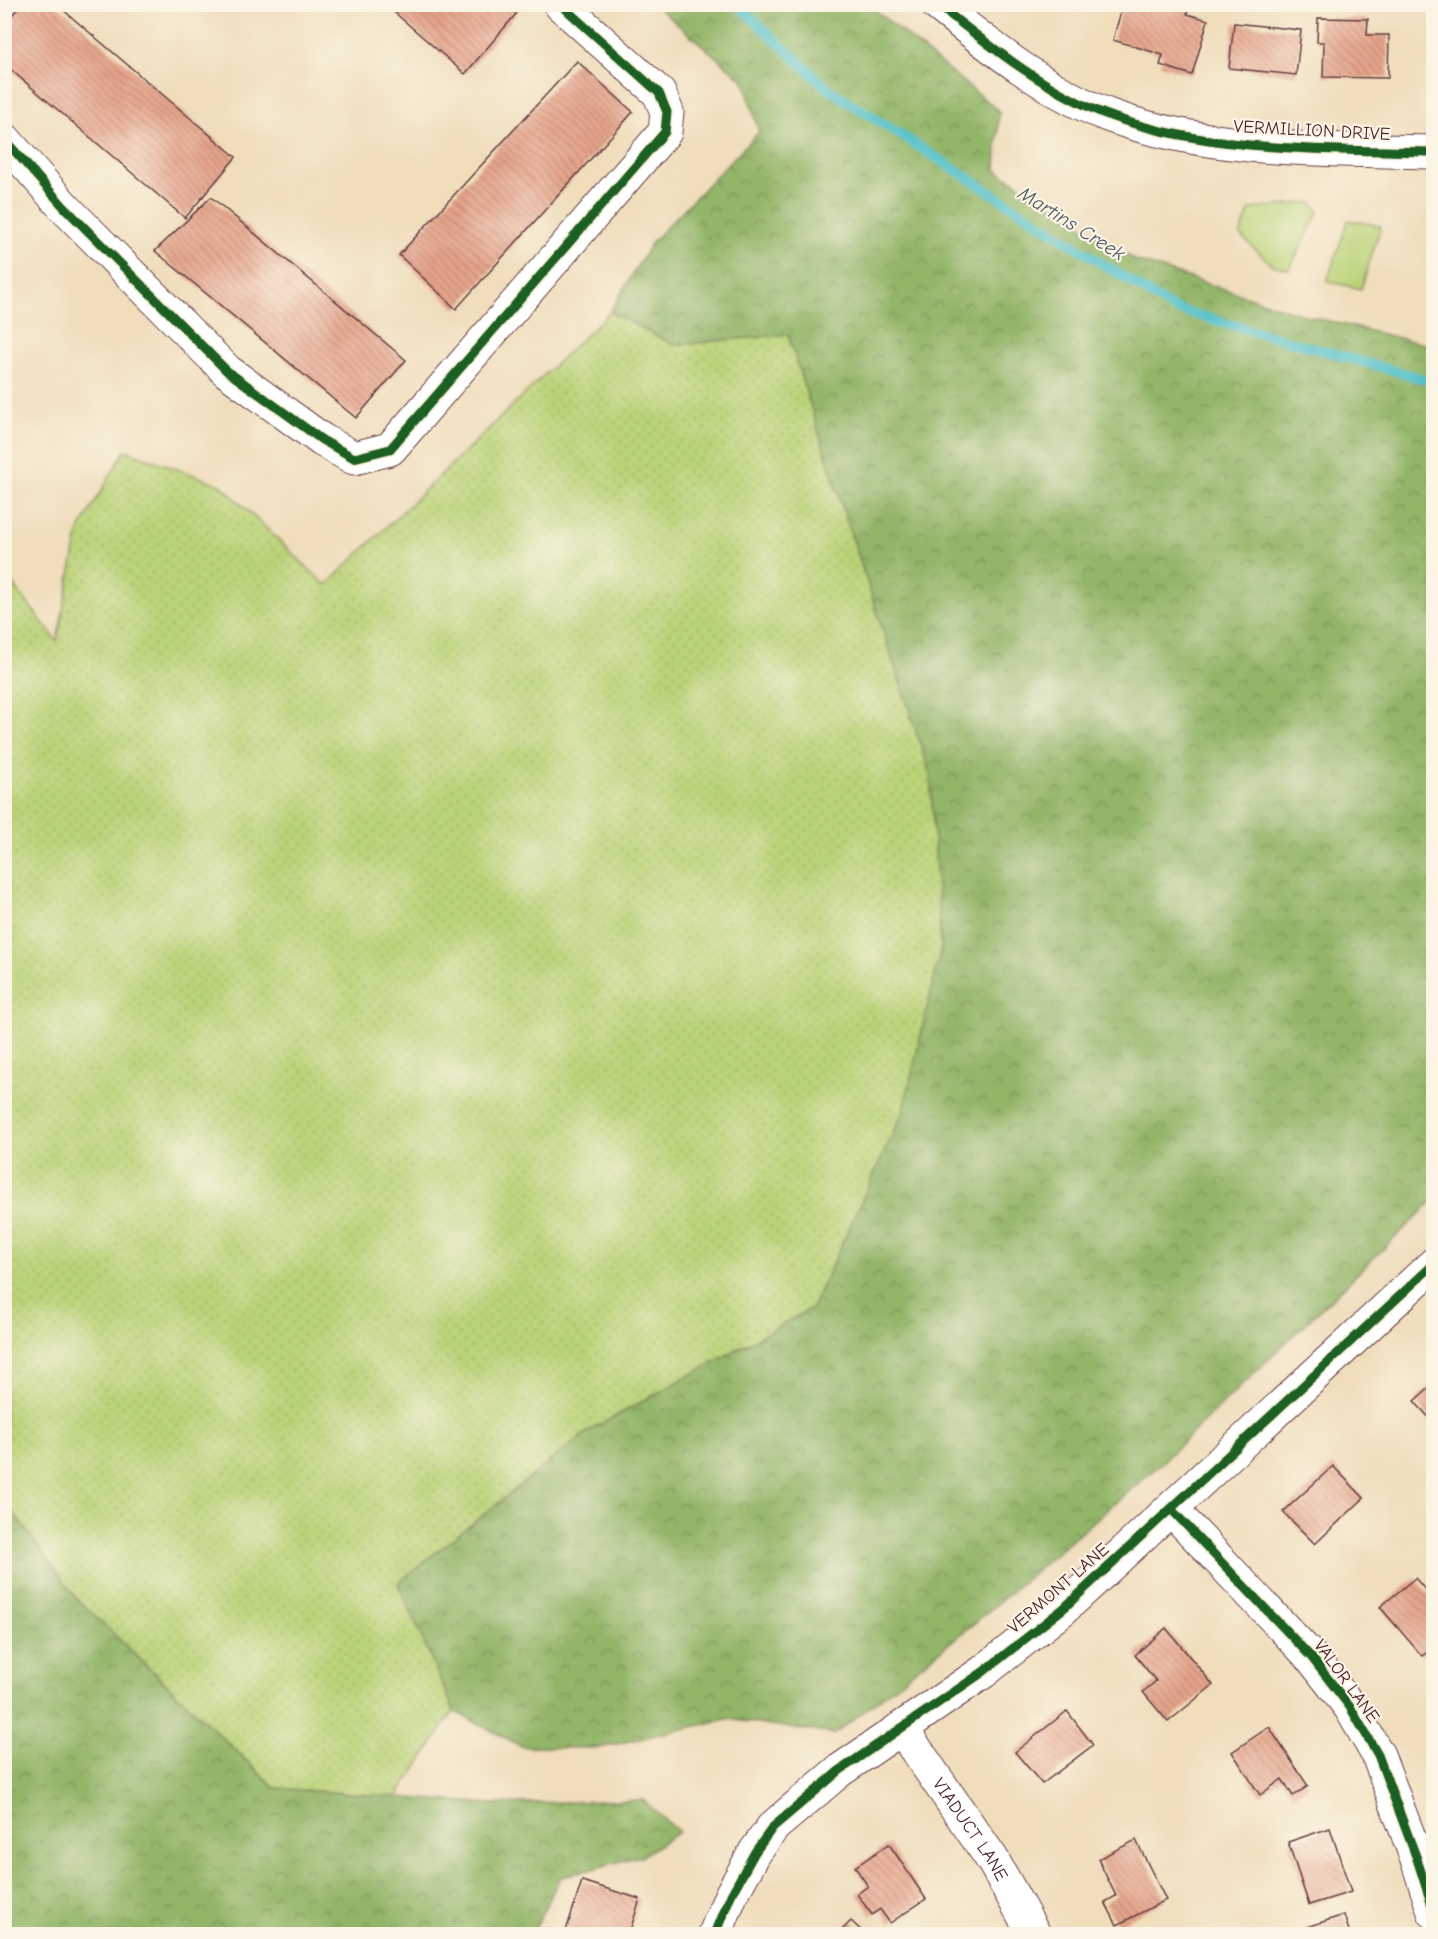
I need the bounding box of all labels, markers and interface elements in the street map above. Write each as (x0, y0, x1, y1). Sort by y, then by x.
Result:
street label: VERMILLION DRIVE (1233, 116, 1391, 145)
water label: Martins Creek (1013, 181, 1130, 265)
street label: VERMONT LANE (1003, 1539, 1113, 1638)
street label: VALOR LANE (1309, 1636, 1384, 1727)
street label: VIADUCT LANE (928, 1774, 1012, 1885)

